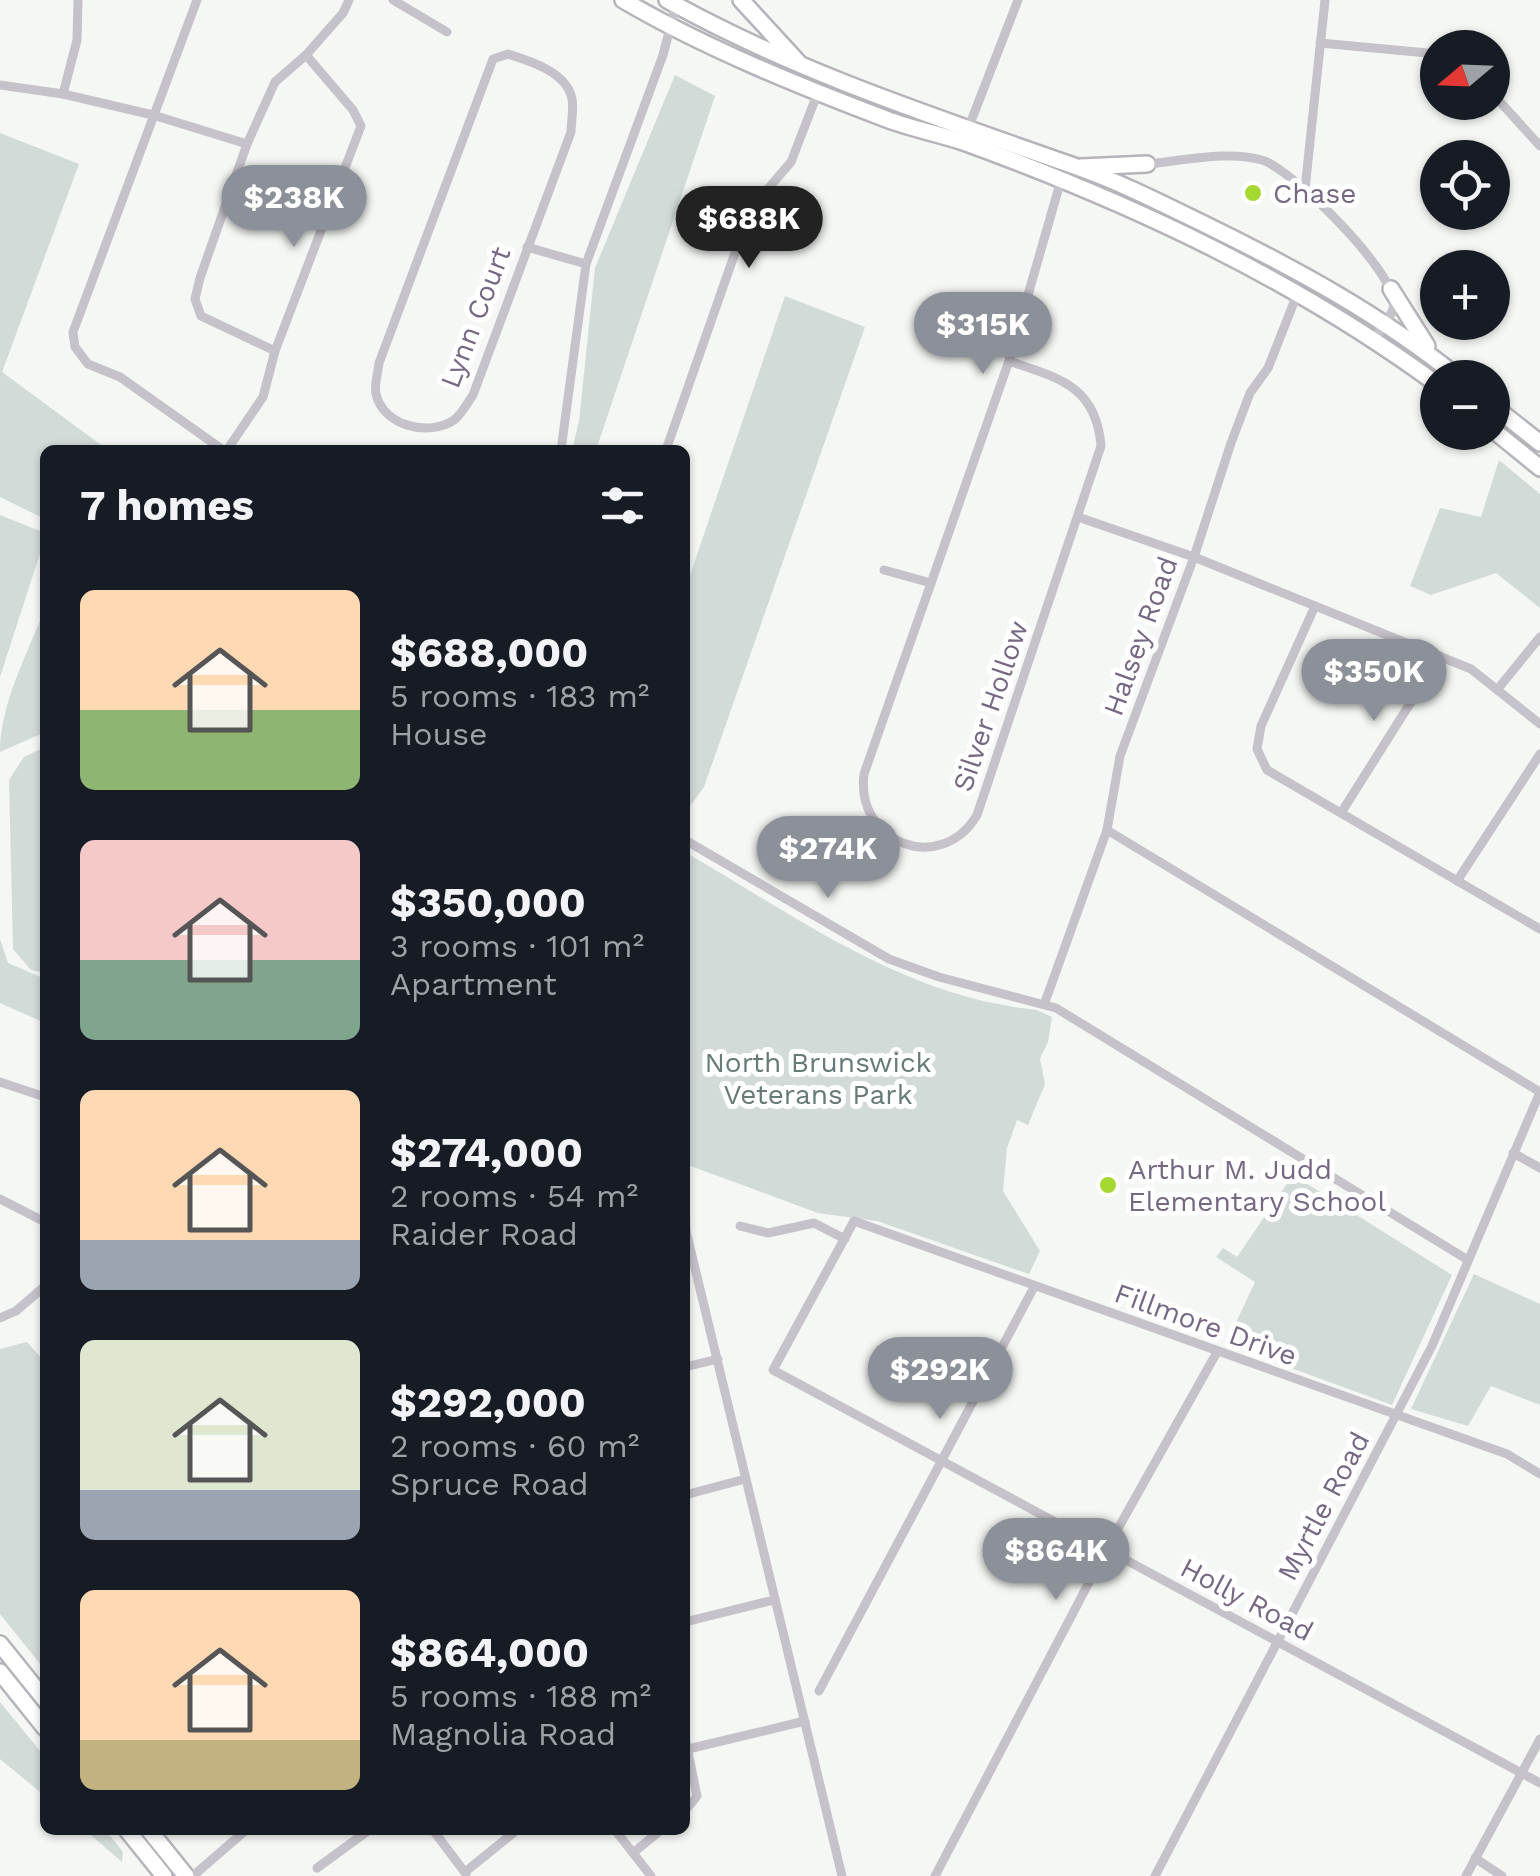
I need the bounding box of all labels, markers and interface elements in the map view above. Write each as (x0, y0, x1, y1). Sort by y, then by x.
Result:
north arrow (1420, 30, 1510, 120)
map controls (1420, 30, 1510, 450)
button: locate (1420, 140, 1510, 230)
pin: $238K (224, 165, 364, 250)
place label: Chase (1273, 177, 1356, 210)
text: $238K (244, 178, 344, 216)
marker: Chase (1242, 182, 1264, 204)
pin: $688K (679, 186, 819, 271)
text: $688K (698, 199, 800, 237)
street label: Lynn Court (433, 242, 518, 392)
button: + (1420, 250, 1510, 340)
pin: $315K (913, 292, 1053, 377)
text: $315K (936, 305, 1030, 343)
button: − (1420, 360, 1510, 450)
icon: filters (595, 478, 650, 533)
text: 7 homes (80, 481, 254, 530)
street label: Halsey Road (1096, 552, 1184, 720)
street label: Silver Hollow (946, 616, 1035, 796)
text: $688,000 (390, 628, 588, 677)
icon: home (160, 630, 280, 750)
pin: $350K (1304, 639, 1444, 724)
text: $350K (1324, 652, 1424, 690)
text: 5 rooms · 183 m² (390, 677, 650, 715)
text: House (390, 715, 488, 753)
pin: $274K (758, 816, 898, 901)
text: $274K (779, 829, 877, 867)
text: $350,000 (390, 878, 586, 927)
icon: home (160, 880, 280, 1000)
text: 3 rooms · 101 m² (390, 927, 644, 965)
text: Apartment (390, 965, 557, 1003)
park label: North Brunswick Veterans Park (705, 1046, 932, 1111)
text: $274,000 (390, 1128, 583, 1177)
icon: home (160, 1130, 280, 1250)
place label: Arthur M. Judd Elementary School (1128, 1153, 1386, 1218)
marker: Arthur M. Judd Elementary School (1097, 1174, 1119, 1196)
text: 2 rooms · 54 m² (390, 1177, 638, 1215)
text: Raider Road (390, 1215, 578, 1253)
street label: Fillmore Drive (1110, 1276, 1301, 1373)
pin: $292K (870, 1337, 1010, 1422)
text: $292K (890, 1350, 990, 1388)
text: $292,000 (390, 1378, 586, 1427)
icon: home (160, 1380, 280, 1500)
street label: Myrtle Road (1271, 1426, 1376, 1586)
text: 2 rooms · 60 m² (390, 1427, 639, 1465)
text: Spruce Road (390, 1465, 589, 1503)
pin: $864K (986, 1518, 1126, 1603)
text: $864K (1004, 1531, 1108, 1569)
street label: Holly Road (1175, 1551, 1319, 1648)
text: $864,000 (390, 1628, 589, 1677)
icon: home (160, 1630, 280, 1750)
text: 5 rooms · 188 m² (390, 1677, 651, 1715)
text: Magnolia Road (390, 1715, 616, 1753)

